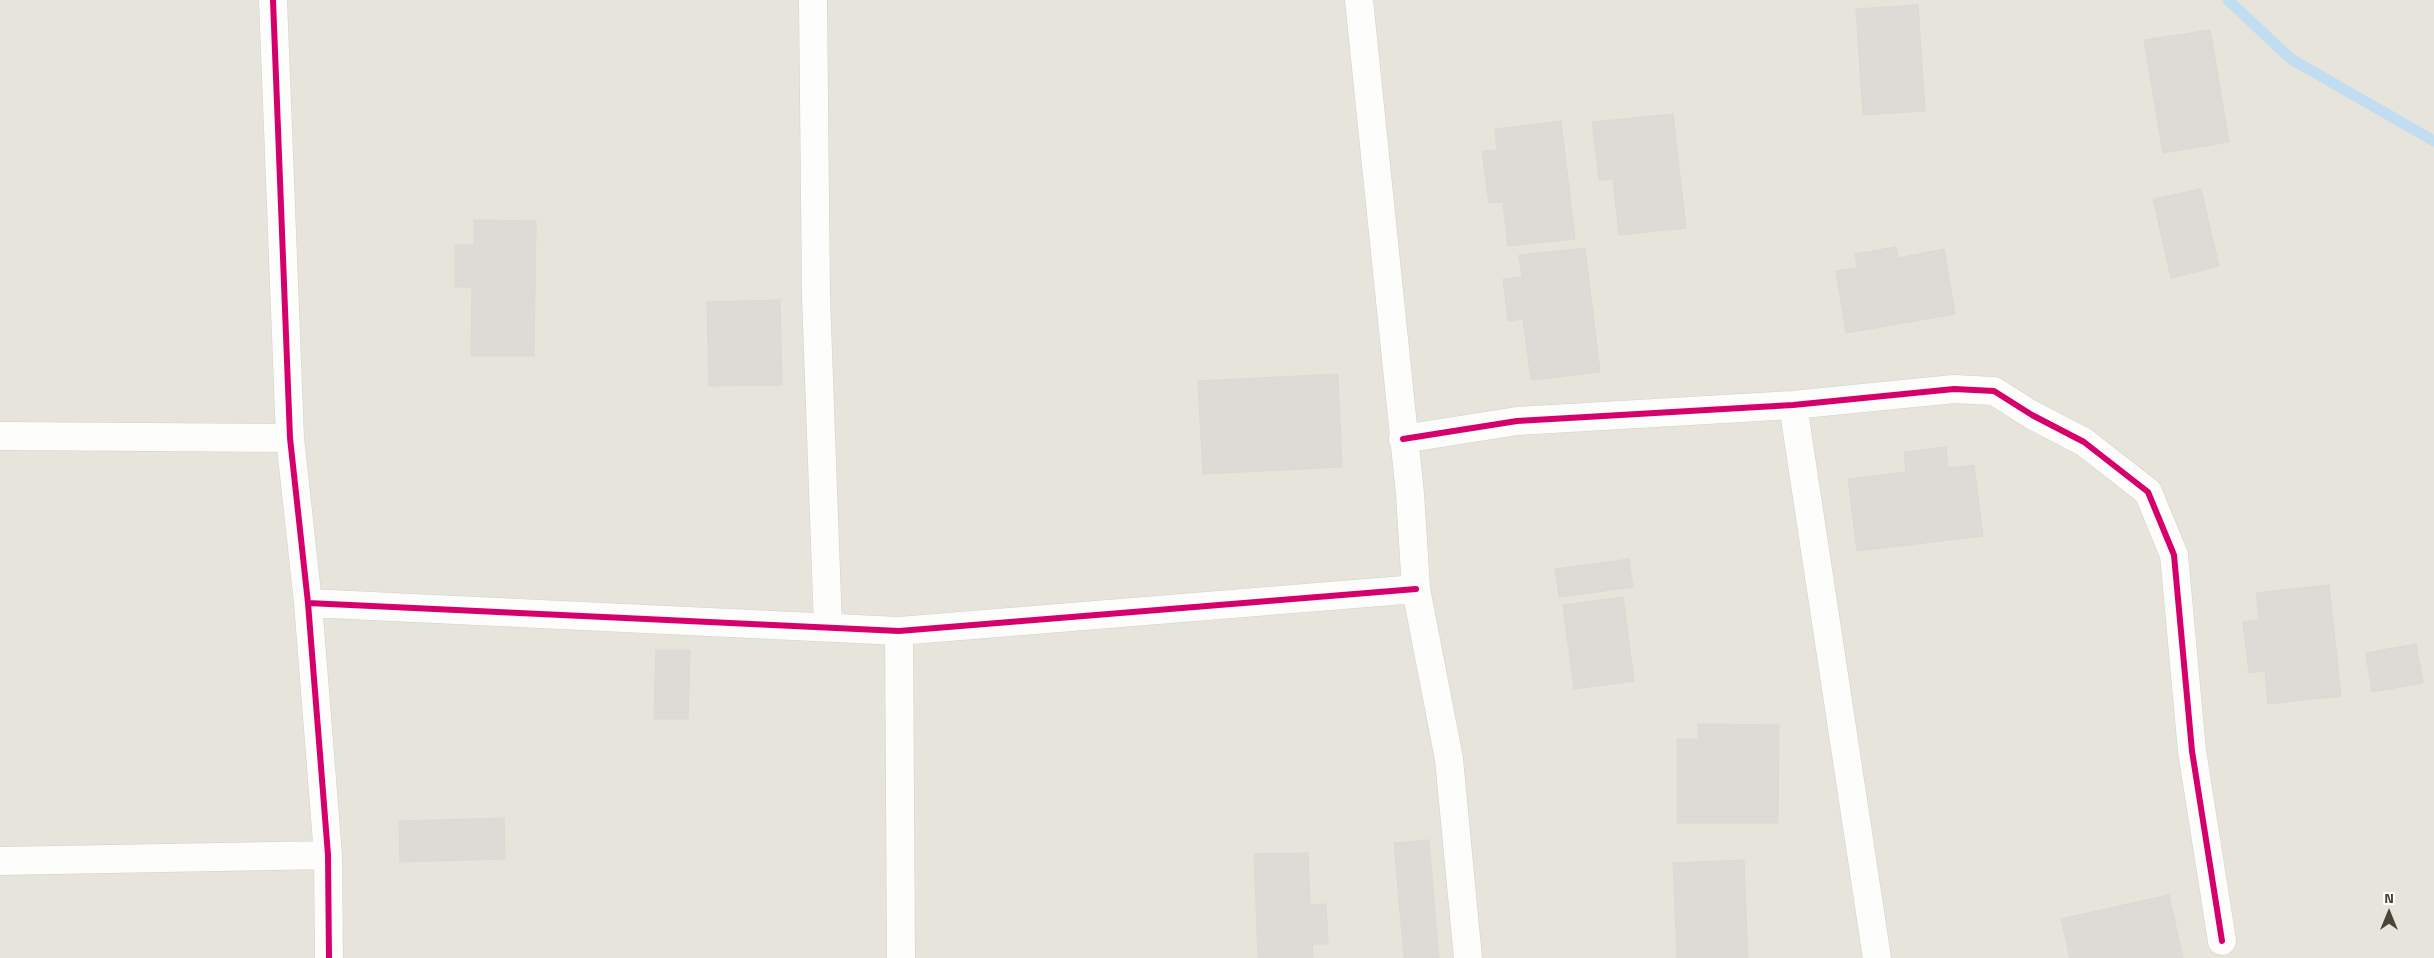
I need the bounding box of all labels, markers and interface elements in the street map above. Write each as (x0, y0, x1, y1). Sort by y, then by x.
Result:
text: N (2384, 887, 2394, 908)
north arrow (2364, 888, 2414, 938)

